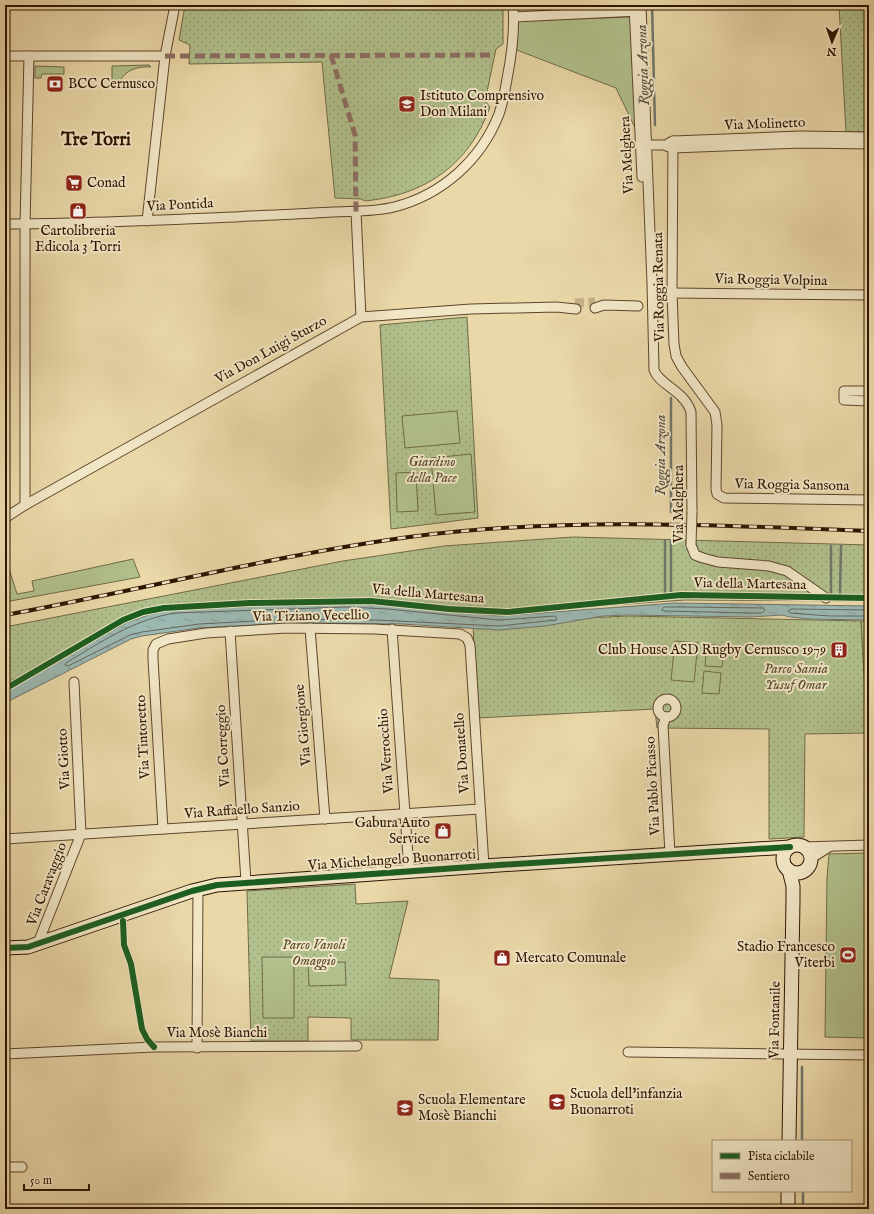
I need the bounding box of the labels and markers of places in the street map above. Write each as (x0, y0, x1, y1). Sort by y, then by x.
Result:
bank icon: BCC Cernusco (45, 74, 65, 94)
place label: BCC Cernusco (68, 75, 155, 93)
place label: Istituto Comprensivo Don Milani (420, 87, 544, 121)
school or university icon: Istituto Comprensivo Don Milani (397, 94, 417, 114)
supermarket icon: Conad (64, 173, 84, 193)
place label: Conad (87, 174, 126, 192)
shop icon: Cartolibreria Edicola 3 Torri (68, 201, 88, 221)
place label: Cartolibreria Edicola 3 Torri (35, 222, 121, 256)
building icon: Club House ASD Rugby Cernusco 1979 (829, 640, 849, 660)
place label: Club House ASD Rugby Cernusco 1979 (598, 641, 826, 659)
place label: Gabura Auto Service (355, 814, 431, 848)
shop icon: Gabura Auto Service (433, 821, 453, 841)
place label: Stadio Francesco Viterbi (737, 938, 835, 972)
sports icon: Stadio Francesco Viterbi (838, 945, 858, 965)
shop icon: Mercato Comunale (492, 948, 512, 968)
place label: Mercato Comunale (515, 949, 627, 967)
place label: Scuola dell'infanzia Buonarroti (570, 1085, 683, 1119)
place label: Scuola Elementare Mosè Bianchi (418, 1091, 526, 1125)
school or university icon: Scuola dell'infanzia Buonarroti (547, 1092, 567, 1112)
school or university icon: Scuola Elementare Mosè Bianchi (395, 1098, 415, 1118)

